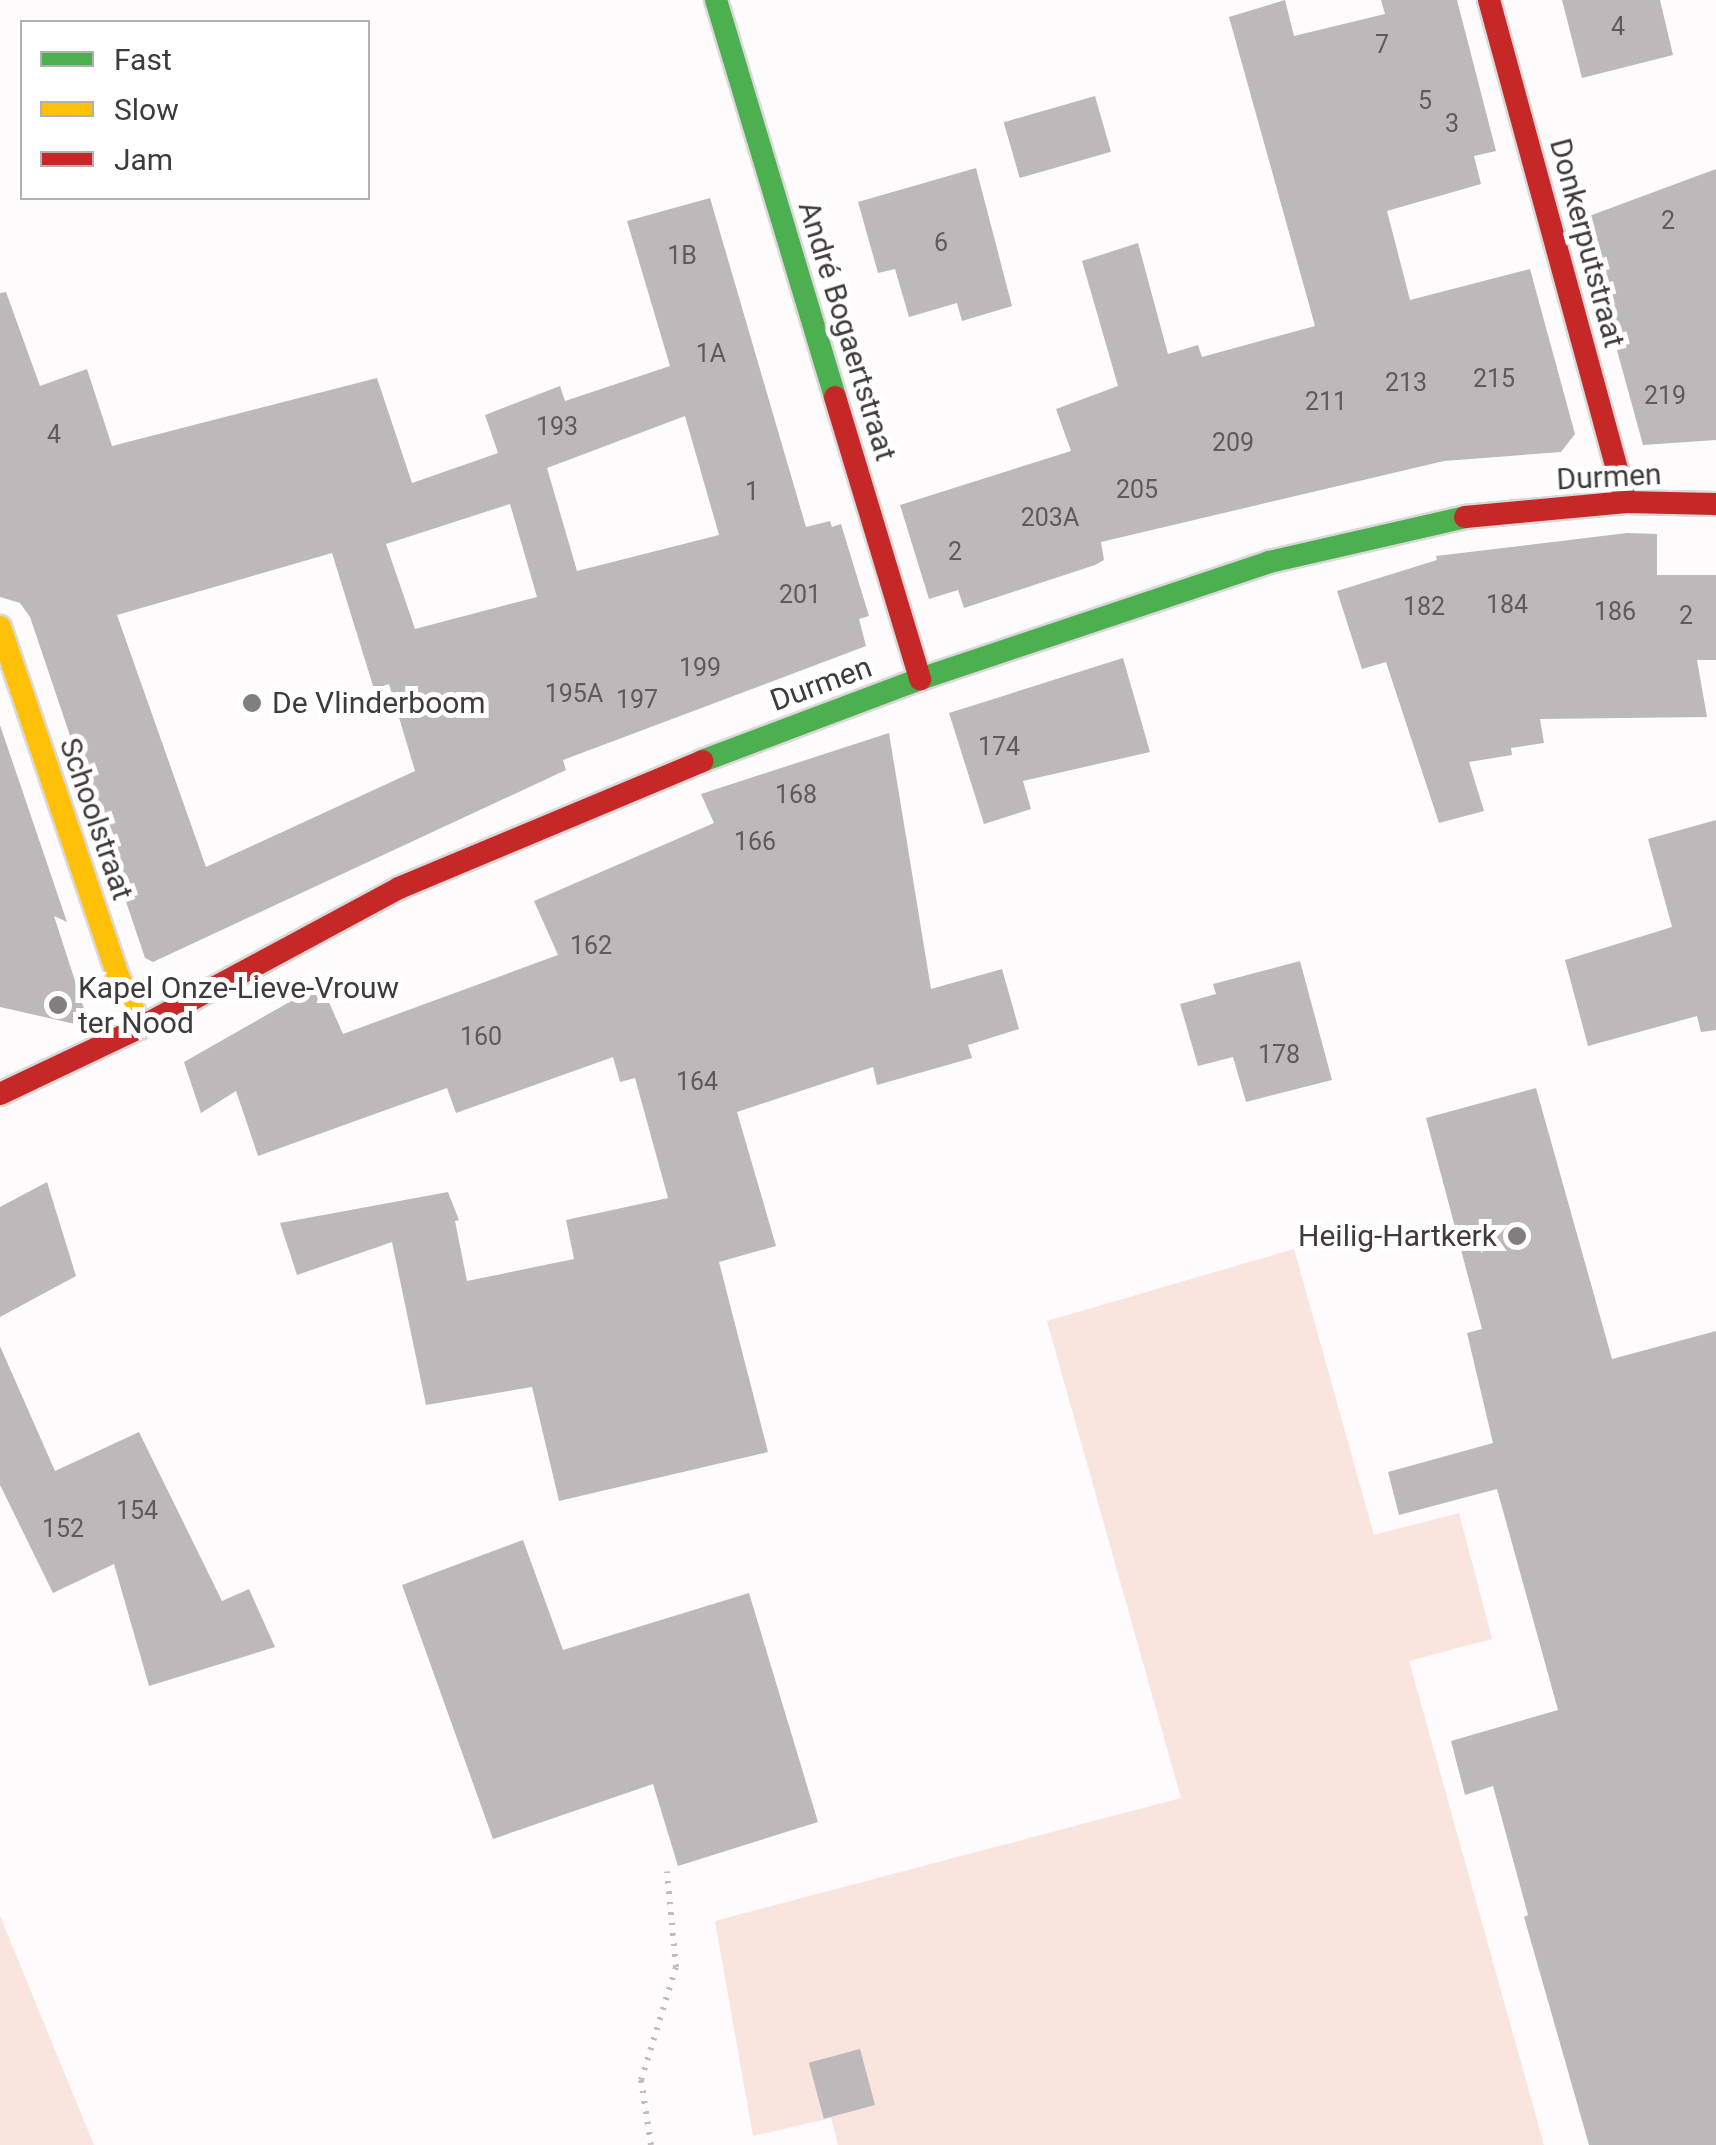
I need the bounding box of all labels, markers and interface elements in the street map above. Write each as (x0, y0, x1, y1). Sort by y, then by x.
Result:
house number: 4 (1611, 12, 1625, 42)
legend (20, 20, 370, 200)
house number: 7 (1375, 30, 1389, 60)
text: Fast (114, 42, 172, 77)
house number: 5 (1418, 86, 1432, 116)
text: Slow (114, 92, 179, 127)
house number: 3 (1445, 109, 1459, 139)
street label: Donkerputstraat (1542, 135, 1632, 351)
text: Jam (114, 142, 173, 177)
street label: André Bogaertstraat (790, 197, 904, 465)
house number: 2 (1661, 206, 1675, 236)
house number: 6 (934, 228, 948, 258)
house number: 1B (667, 241, 697, 271)
house number: 1A (696, 339, 726, 369)
house number: 215 (1473, 364, 1515, 394)
house number: 213 (1385, 368, 1427, 398)
house number: 219 (1644, 381, 1686, 411)
house number: 211 (1305, 387, 1347, 417)
house number: 193 (536, 412, 578, 442)
house number: 4 (47, 420, 61, 450)
house number: 209 (1212, 428, 1254, 458)
street label: Durmen (1556, 456, 1662, 498)
house number: 205 (1116, 475, 1158, 505)
house number: 1 (745, 477, 759, 507)
house number: 203A (1021, 503, 1079, 533)
house number: 2 (948, 537, 962, 567)
house number: 201 (779, 580, 821, 610)
house number: 184 (1486, 590, 1528, 620)
house number: 182 (1403, 592, 1445, 622)
house number: 186 (1594, 597, 1636, 627)
house number: 2 (1679, 601, 1693, 631)
street label: Durmen (765, 649, 877, 719)
house number: 199 (679, 653, 721, 683)
house number: 195A (545, 679, 603, 709)
place label: De Vlinderboom (272, 685, 486, 721)
house number: 197 (616, 685, 658, 715)
marker: De Vlinderboom (241, 692, 263, 714)
house number: 174 (978, 732, 1020, 762)
street label: Schoolstraat (51, 733, 141, 905)
house number: 168 (775, 780, 817, 810)
house number: 166 (734, 827, 776, 857)
house number: 162 (570, 931, 612, 961)
place label: Kapel Onze-Lieve-Vrouw ter Nood (78, 970, 399, 1040)
marker: Kapel Onze-Lieve-Vrouw ter Nood (47, 994, 69, 1016)
house number: 160 (460, 1022, 502, 1052)
house number: 178 (1258, 1040, 1300, 1070)
house number: 164 (676, 1067, 718, 1097)
place label: Heilig-Hartkerk (1298, 1218, 1497, 1254)
marker: Heilig-Hartkerk (1506, 1225, 1528, 1247)
house number: 154 (116, 1496, 158, 1526)
house number: 152 (42, 1514, 84, 1544)

